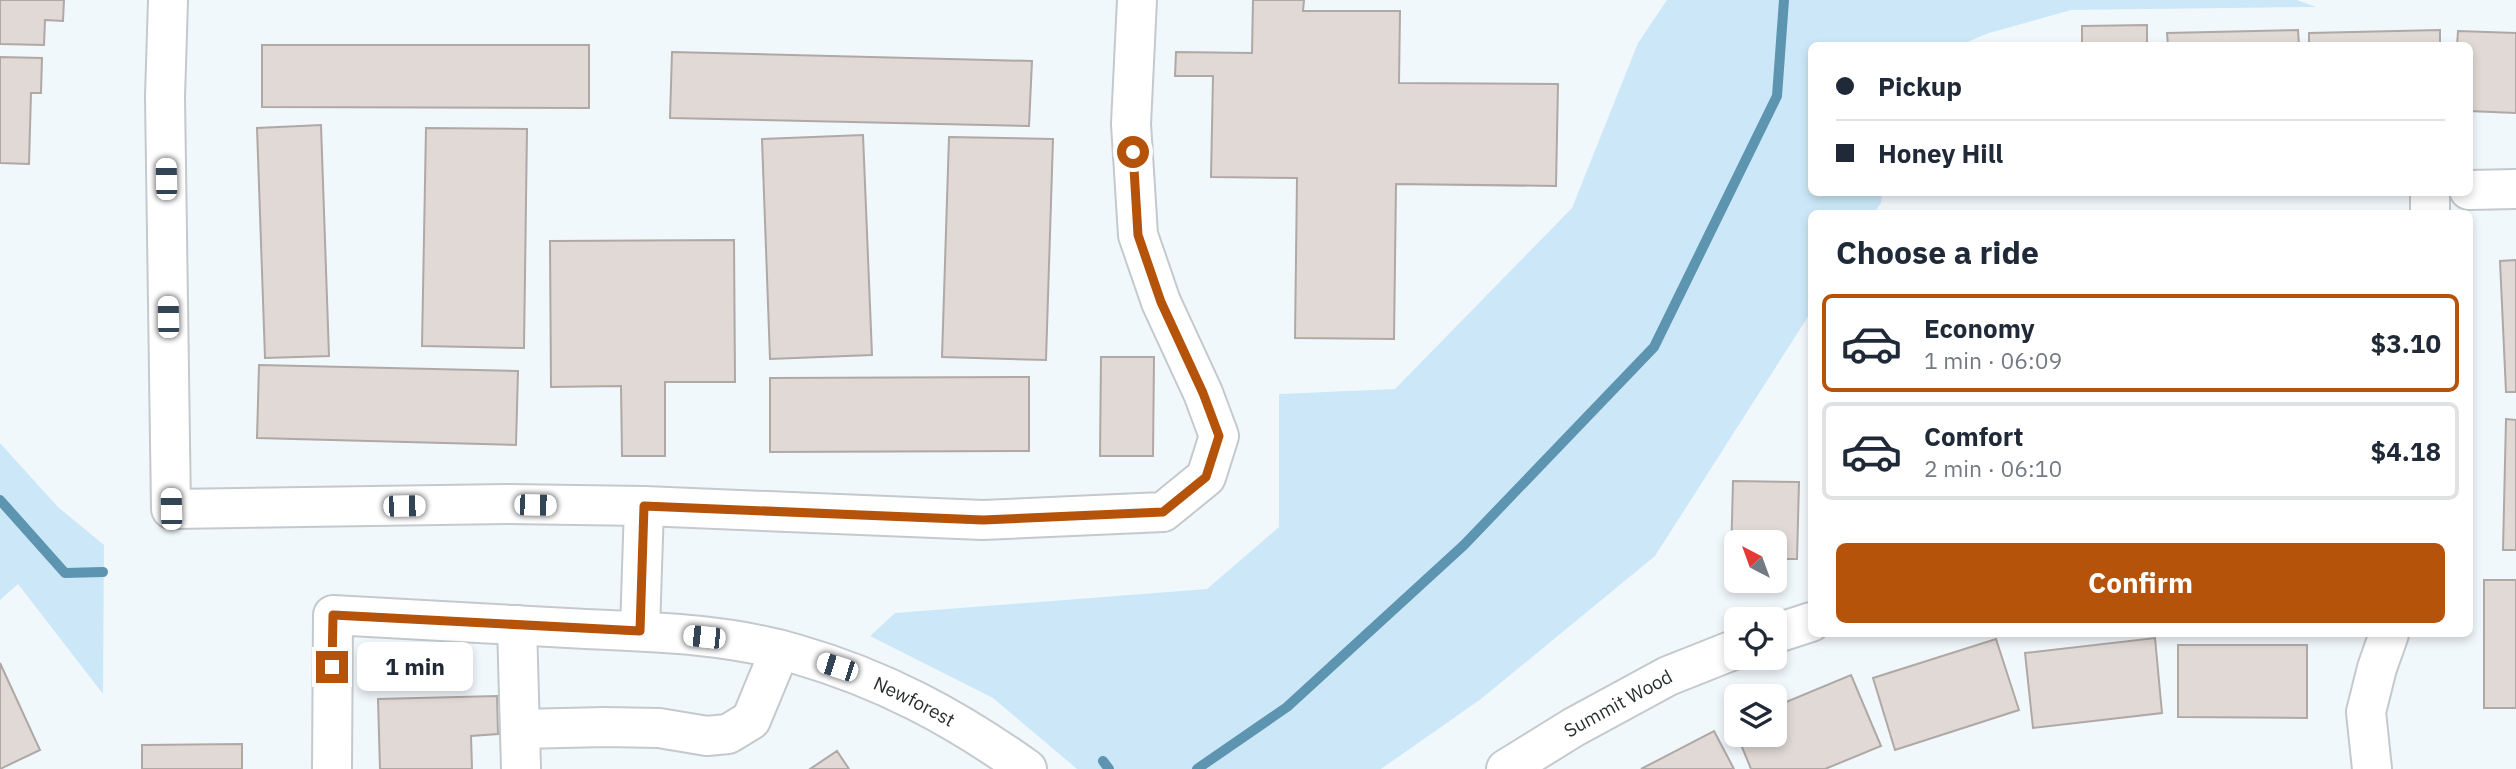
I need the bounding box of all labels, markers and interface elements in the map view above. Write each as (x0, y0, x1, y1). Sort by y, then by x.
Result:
text: Pickup (1878, 69, 1962, 103)
route start (1117, 136, 1149, 168)
text: Honey Hill (1878, 136, 2003, 170)
car (156, 158, 177, 200)
text: Choose a ride (1836, 231, 2039, 273)
car (158, 296, 179, 338)
text: Economy (1924, 311, 2035, 345)
icon: car (1840, 312, 1903, 375)
text: $3.10 (2371, 326, 2441, 360)
text: 1 min · 06:09 (1924, 345, 2062, 375)
text: Comfort (1924, 419, 2023, 453)
icon: car (1840, 420, 1903, 483)
text: $4.18 (2371, 434, 2441, 468)
text: 2 min · 06:10 (1924, 453, 2062, 483)
car (161, 488, 182, 530)
car (514, 494, 557, 516)
car (383, 495, 426, 517)
north arrow (1724, 530, 1787, 593)
map controls (1724, 530, 1787, 747)
button: Confirm (1836, 543, 2445, 623)
button: locate (1724, 607, 1787, 670)
car (683, 624, 726, 650)
callout: 1 min (356, 642, 472, 692)
route end (316, 651, 348, 683)
text: 1 min (385, 651, 445, 681)
car (814, 651, 861, 683)
street label: Summit Wood (1559, 664, 1676, 742)
street label: Newforest (870, 671, 959, 732)
button: layers (1724, 684, 1787, 747)

